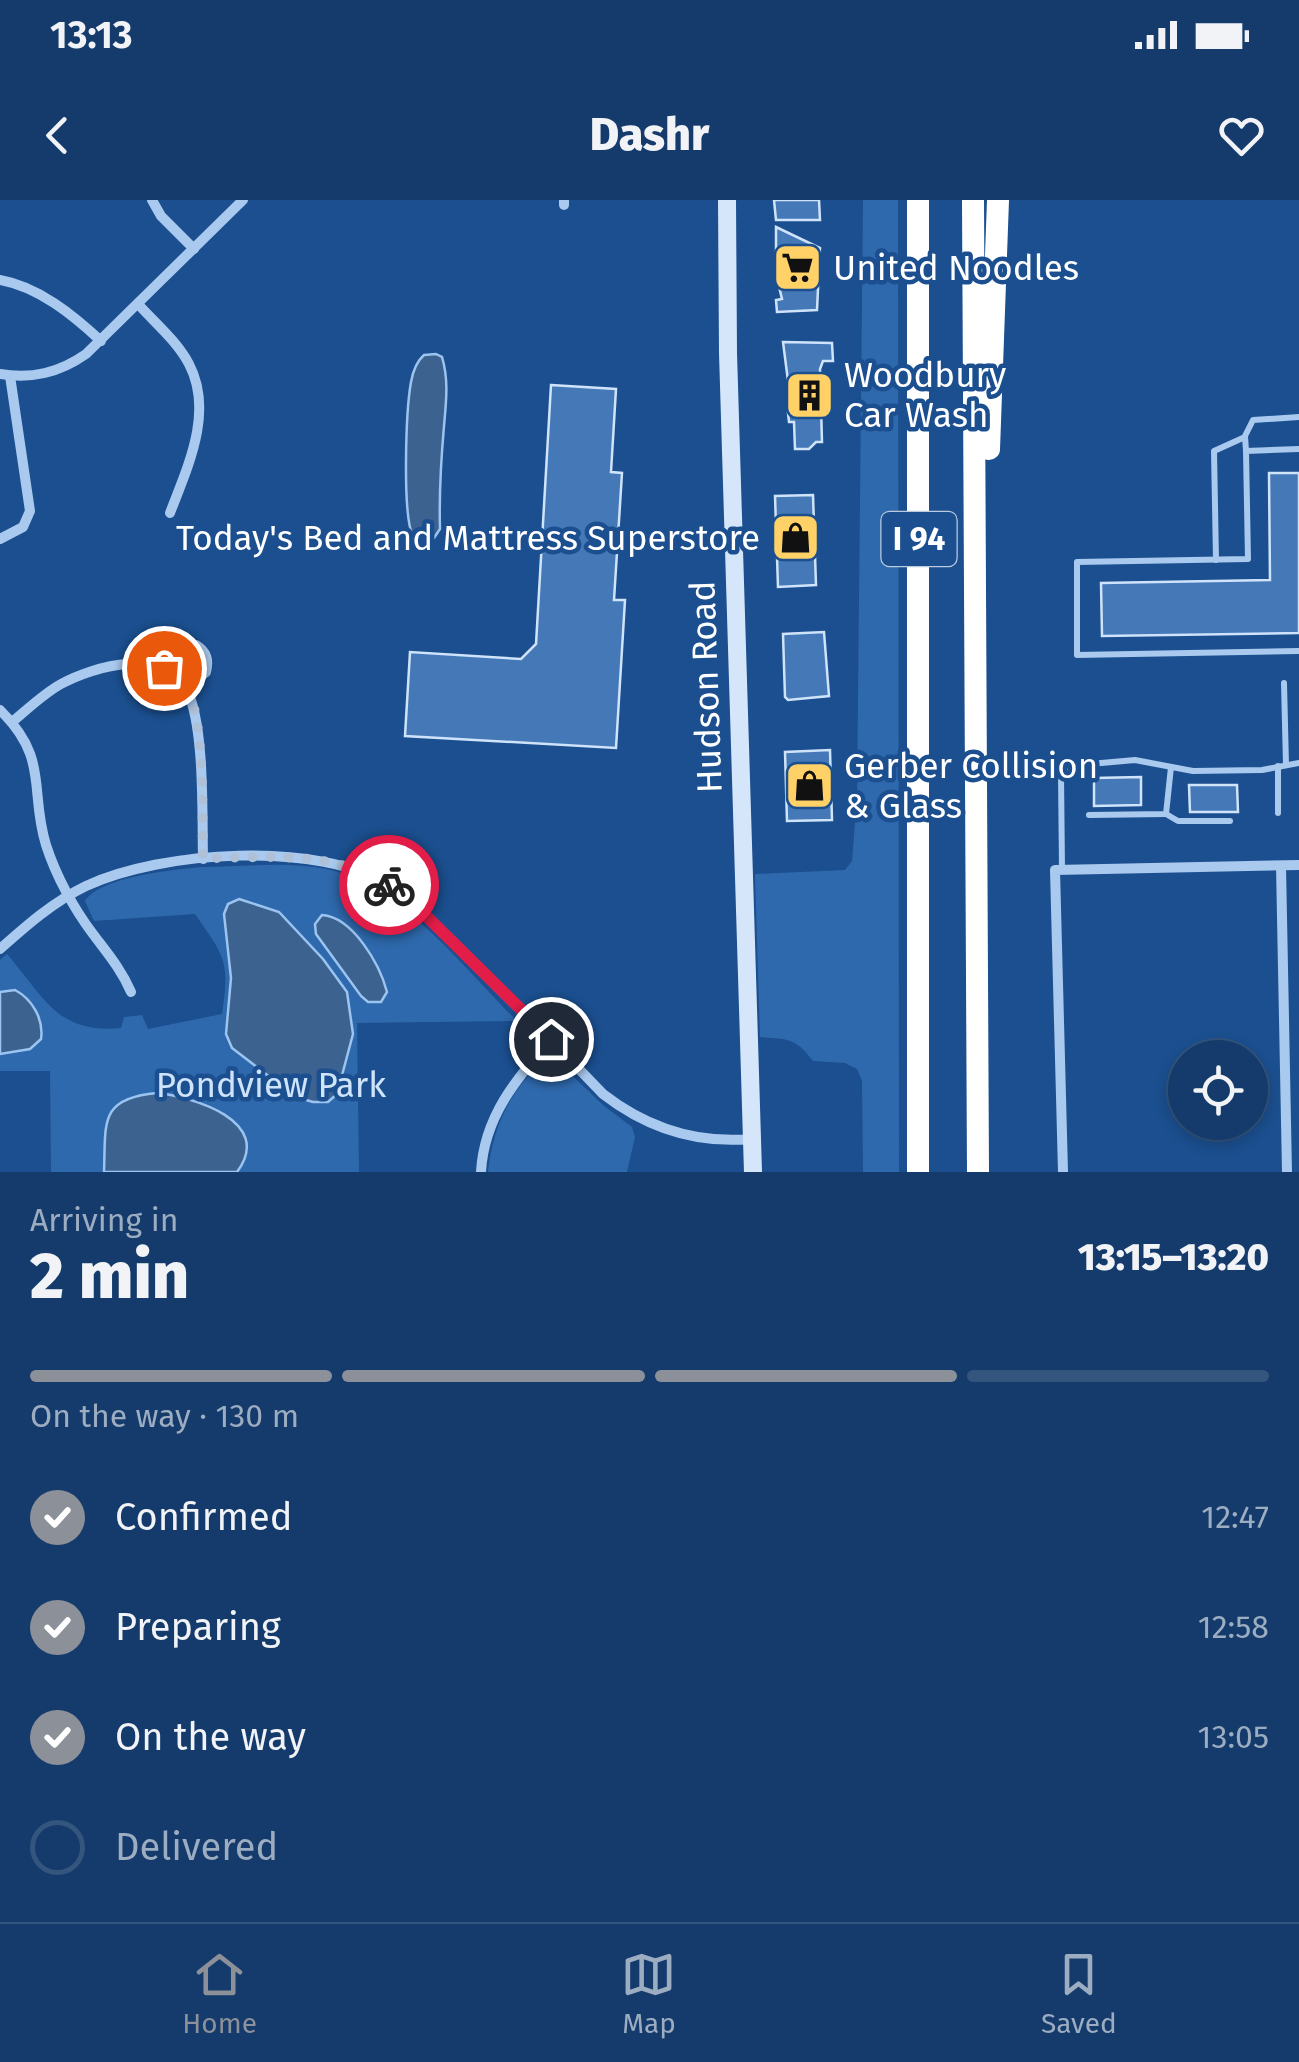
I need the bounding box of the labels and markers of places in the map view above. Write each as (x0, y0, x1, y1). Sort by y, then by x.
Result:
supermarket icon: United Noodles (772, 242, 824, 294)
place label: United Noodles (833, 247, 1079, 289)
place label: Woodbury Car Wash (844, 354, 1006, 436)
building icon: Woodbury Car Wash (783, 369, 835, 421)
shop icon: Today's Bed and Mattress Superstore (769, 512, 821, 564)
place label: Today's Bed and Mattress Superstore (176, 517, 760, 559)
pin (122, 626, 207, 711)
place label: Gerber Collision & Glass (844, 745, 1098, 827)
shop icon: Gerber Collision & Glass (783, 760, 835, 812)
pin (509, 997, 594, 1082)

